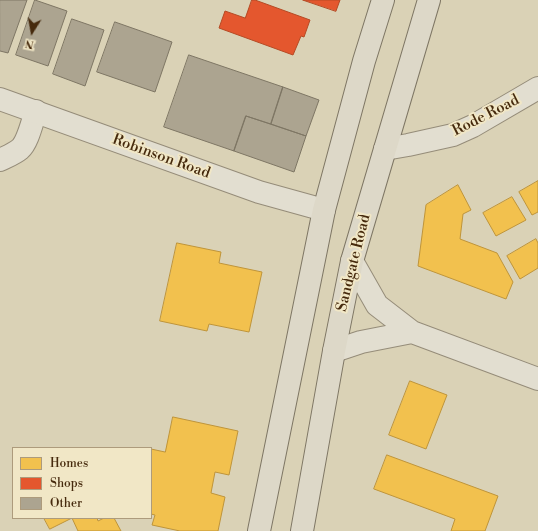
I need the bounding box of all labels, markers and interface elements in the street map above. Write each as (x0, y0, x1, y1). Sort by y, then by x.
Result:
north arrow (12, 12, 52, 52)
text: N (24, 36, 35, 51)
street label: Rode Road (450, 91, 522, 141)
street label: Robinson Road (110, 131, 212, 183)
street label: Sandgate Road (333, 212, 375, 314)
legend (12, 447, 152, 519)
text: Homes (50, 456, 88, 471)
text: Shops (50, 476, 83, 491)
text: Other (50, 496, 82, 511)

